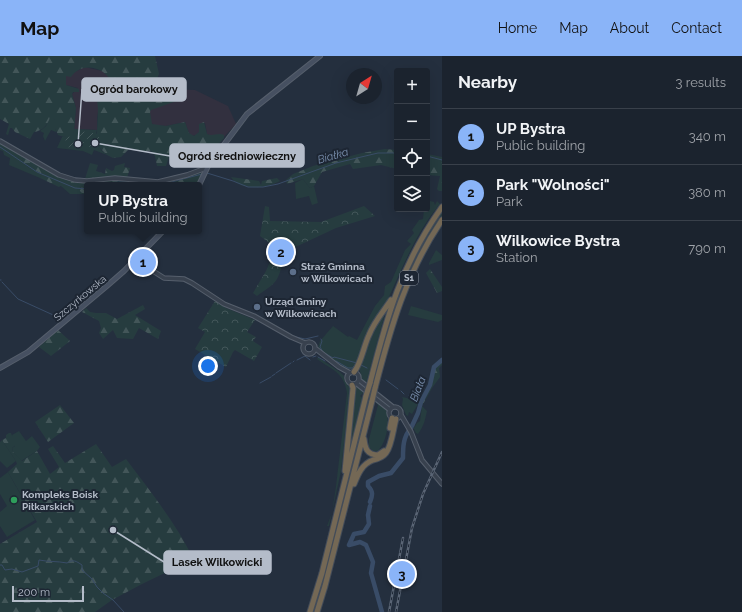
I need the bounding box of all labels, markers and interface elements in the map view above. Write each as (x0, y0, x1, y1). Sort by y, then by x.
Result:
text: Map (20, 17, 59, 39)
text: Home (498, 20, 537, 36)
text: Map (559, 20, 588, 36)
text: About (610, 20, 649, 36)
text: Contact (671, 20, 722, 36)
north arrow (346, 68, 382, 104)
map controls (394, 68, 430, 212)
button: + (394, 68, 430, 104)
text: Nearby (458, 72, 517, 92)
text: 3 results (676, 75, 726, 90)
callout: Ogród barokowy (82, 78, 186, 101)
text: Ogród barokowy (90, 83, 178, 96)
button: − (394, 104, 430, 140)
text: UP Bystra (496, 120, 565, 138)
text: 1 (468, 129, 474, 144)
text: 340 m (689, 129, 726, 144)
text: Public building (496, 138, 585, 153)
button: locate (394, 140, 430, 176)
callout: Ogród średniowieczny (170, 144, 304, 167)
water label: Białka (316, 145, 350, 167)
text: Ogród średniowieczny (178, 150, 296, 163)
button: layers (394, 176, 430, 212)
text: Park "Wolności" (496, 176, 610, 194)
popup (84, 182, 202, 234)
text: 2 (467, 185, 475, 200)
text: 380 m (688, 185, 726, 200)
text: UP Bystra (98, 192, 168, 210)
text: Park (496, 194, 523, 209)
text: Public building (98, 210, 188, 225)
text: Wilkowice Bystra (496, 232, 620, 250)
pin: 2 (268, 237, 294, 267)
text: 3 (467, 241, 475, 256)
text: 790 m (688, 241, 726, 256)
pin: 1 (130, 247, 156, 277)
text: Station (496, 250, 538, 265)
place label: Straż Gminna w Wilkowicach (301, 261, 373, 284)
marker: Straż Gminna w Wilkowicach (288, 267, 298, 277)
road number: S1 (400, 271, 418, 285)
street label: Szczyrkowska (52, 273, 108, 323)
place label: Urząd Gminy w Wilkowicach (265, 296, 337, 319)
marker: Urząd Gminy w Wilkowicach (252, 302, 262, 312)
your location (198, 356, 218, 376)
water label: Biała (407, 374, 429, 403)
place label: Kompleks Boisk Piłkarskich (22, 489, 98, 512)
marker: Kompleks Boisk Piłkarskich (9, 495, 19, 505)
callout: Lasek Wilkowicki (164, 551, 271, 574)
text: Lasek Wilkowicki (172, 556, 262, 569)
pin: 3 (389, 559, 415, 589)
scale bar (12, 584, 84, 603)
text: 200 m (18, 586, 50, 599)

